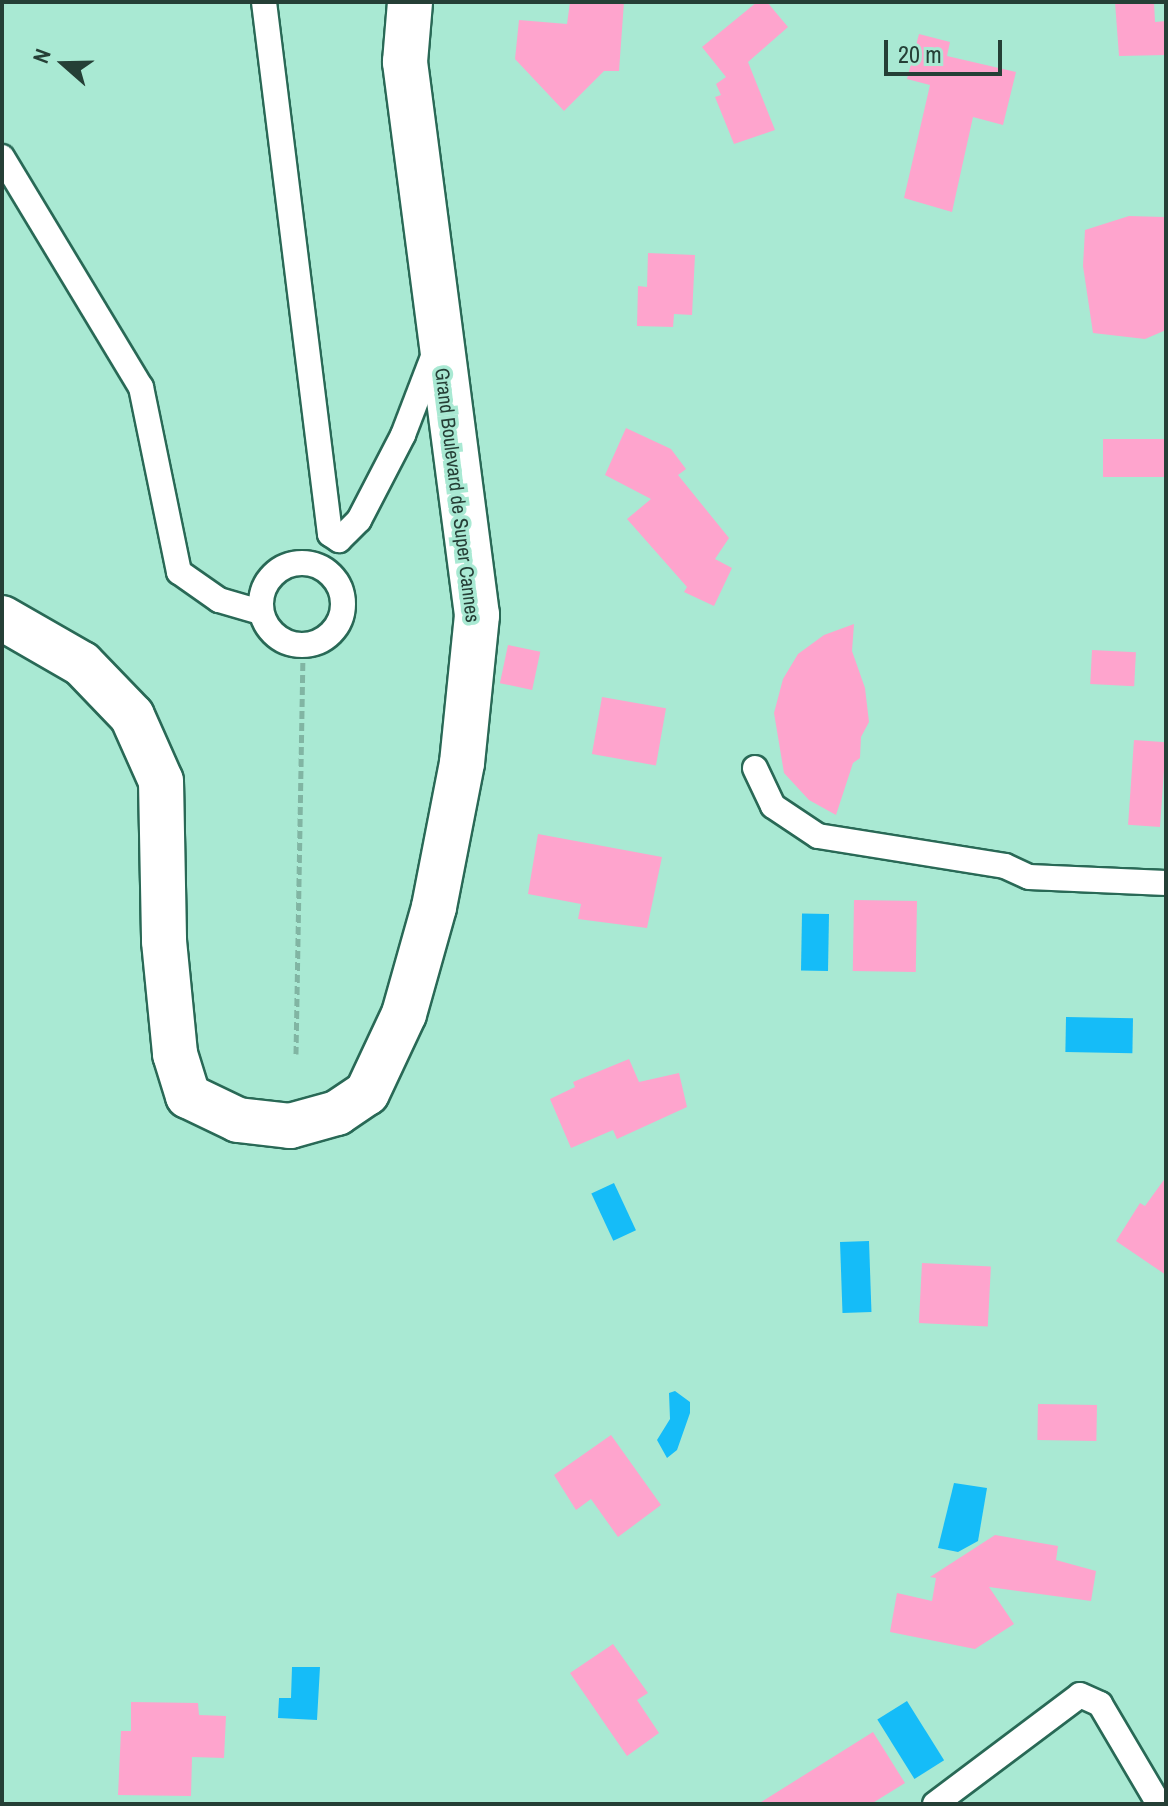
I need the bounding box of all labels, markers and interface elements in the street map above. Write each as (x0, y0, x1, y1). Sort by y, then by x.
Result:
north arrow (24, 24, 104, 104)
scale bar (888, 24, 1006, 74)
text: 20 m (898, 38, 942, 70)
text: N (25, 45, 58, 67)
street label: Grand Boulevard de Super Cannes (430, 366, 486, 624)

